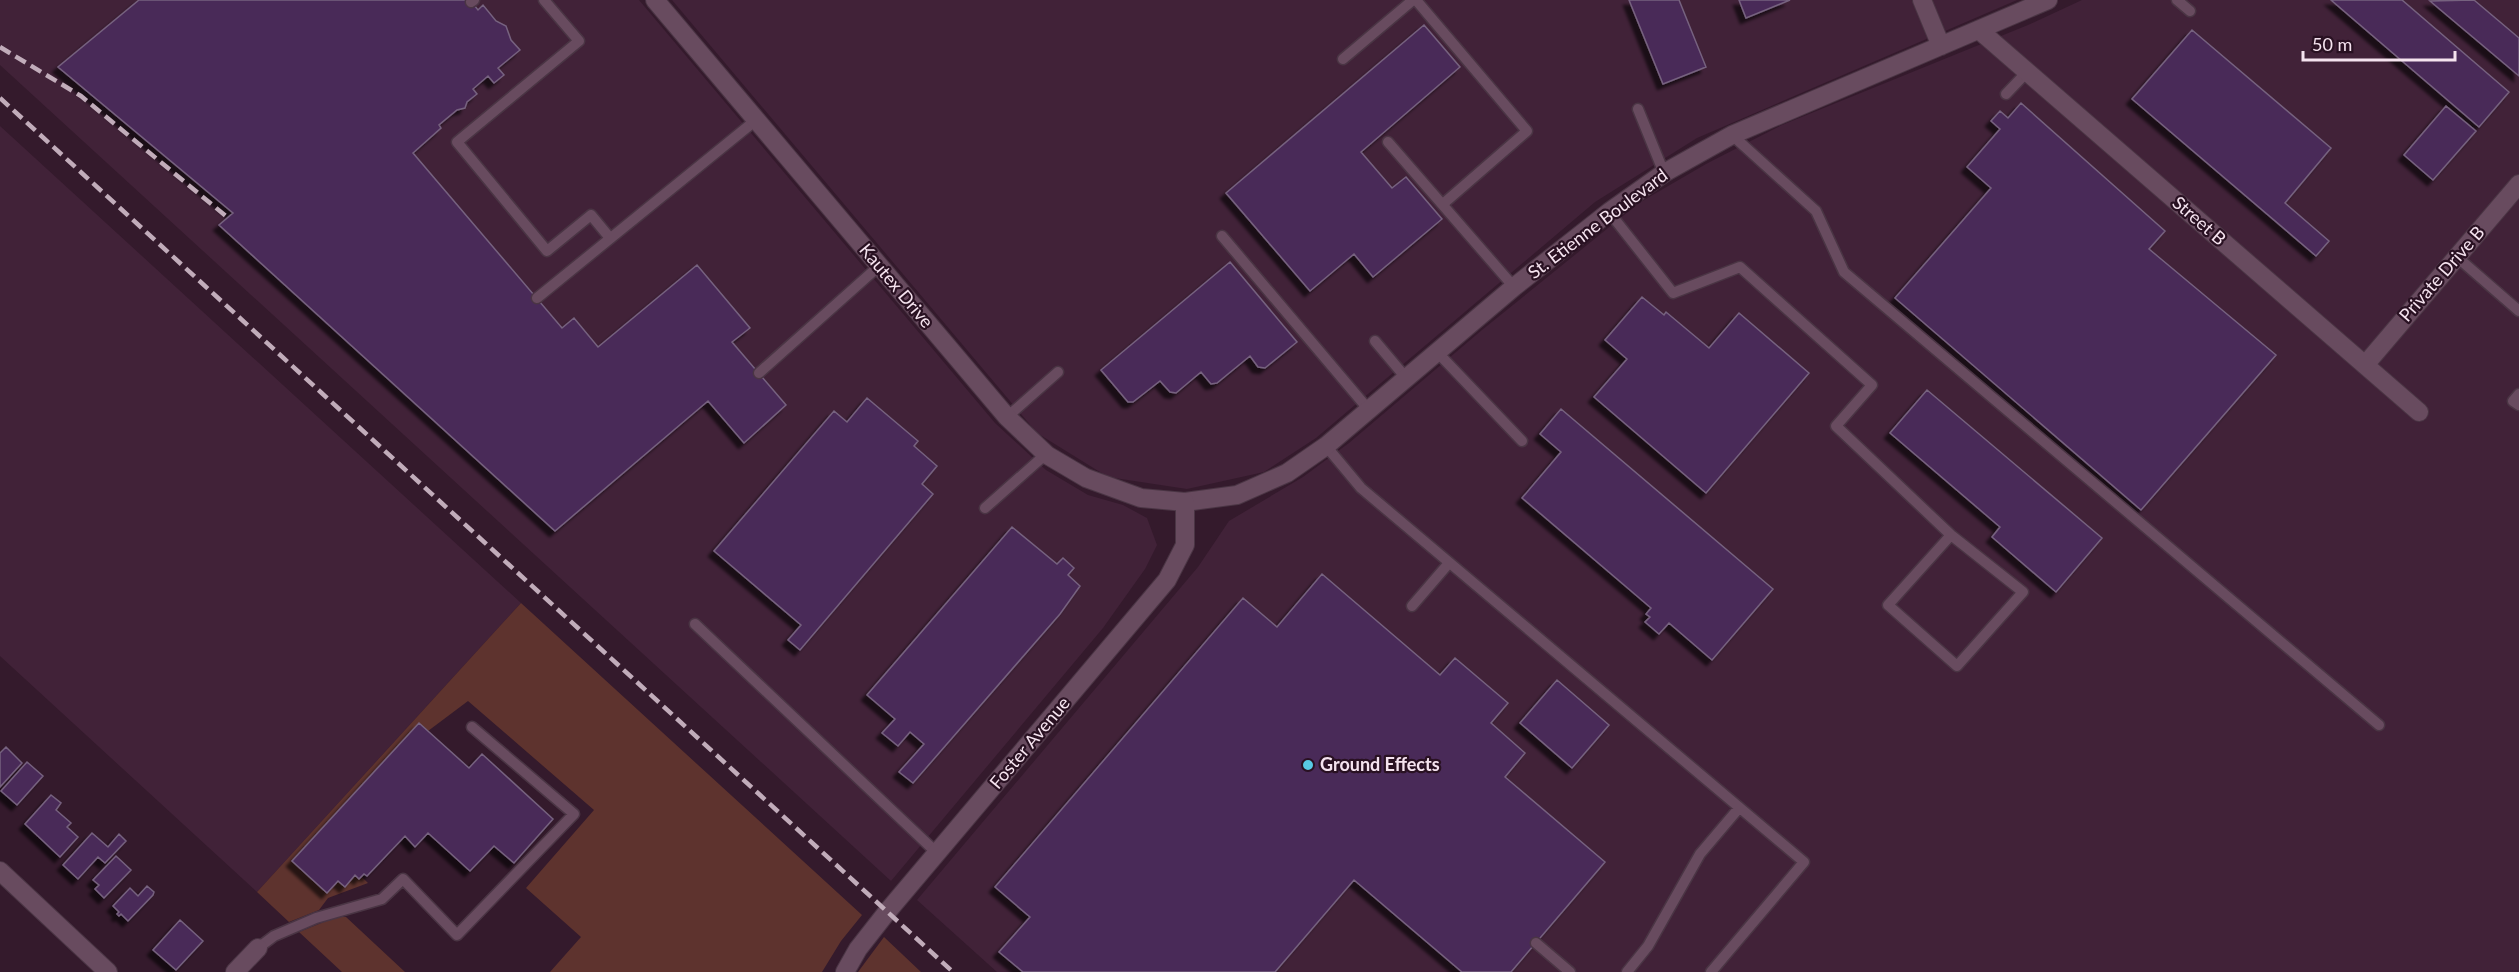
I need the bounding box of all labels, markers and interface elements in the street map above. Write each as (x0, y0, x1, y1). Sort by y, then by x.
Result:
scale bar (2303, 24, 2454, 62)
text: 50 m (2312, 33, 2352, 55)
street label: St. Etienne Boulevard (1523, 164, 1672, 283)
street label: Street B (2168, 191, 2231, 249)
street label: Private Drive B (2394, 221, 2489, 326)
street label: Kautex Drive (855, 239, 938, 332)
street label: Foster Avenue (984, 692, 1074, 793)
place label: Ground Effects (1320, 753, 1440, 775)
marker: Ground Effects (1301, 758, 1315, 772)

